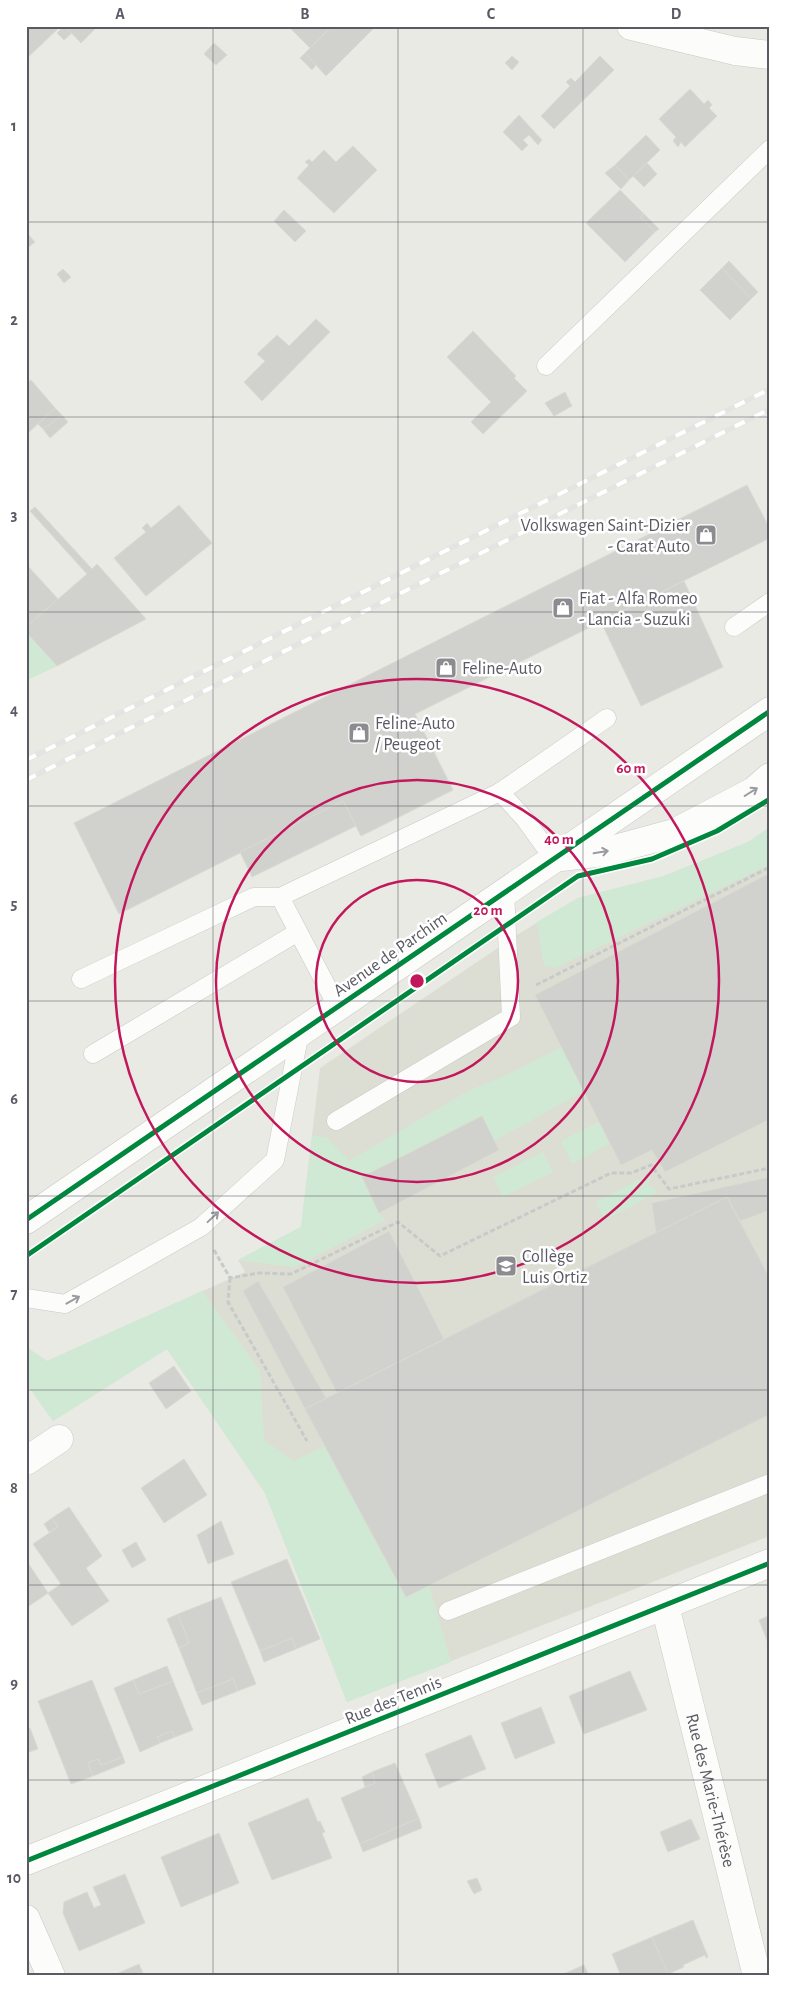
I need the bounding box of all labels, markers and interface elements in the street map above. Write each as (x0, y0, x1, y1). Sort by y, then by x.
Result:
text: A (115, 6, 125, 22)
text: B (300, 6, 310, 22)
text: C (487, 6, 496, 22)
text: D (671, 6, 682, 22)
text: 1 (11, 118, 17, 134)
text: 2 (10, 312, 18, 328)
text: 3 (11, 507, 18, 523)
place label: Volkswagen Saint-Dizier - Carat Auto (521, 517, 690, 556)
shop icon: Volkswagen Saint-Dizier - Carat Auto (694, 523, 718, 547)
place label: Fiat - Alfa Romeo - Lancia - Suzuki (579, 590, 698, 629)
shop icon: Fiat - Alfa Romeo - Lancia - Suzuki (551, 596, 575, 620)
shop icon: Feline-Auto (434, 656, 458, 680)
place label: Feline-Auto (462, 660, 542, 678)
text: 4 (10, 702, 18, 718)
place label: Feline-Auto / Peugeot (375, 715, 455, 754)
shop icon: Feline-Auto / Peugeot (347, 721, 371, 745)
text: 60 m (616, 761, 646, 776)
one-way arrow (743, 787, 757, 797)
text: 40 m (544, 832, 574, 847)
one-way arrow (593, 847, 609, 857)
text: 5 (11, 896, 18, 912)
text: 20 m (473, 903, 503, 918)
street label: Avenue de Parchim (331, 909, 451, 1001)
centre of rings (408, 972, 426, 990)
text: 6 (10, 1091, 18, 1107)
one-way arrow (206, 1211, 219, 1223)
place label: Collège Luis Ortiz (522, 1248, 587, 1287)
school or university icon: Collège Luis Ortiz (494, 1254, 518, 1278)
text: 7 (11, 1286, 18, 1302)
one-way arrow (66, 1294, 80, 1304)
text: 8 (10, 1480, 18, 1496)
street label: Rue des Tennis (342, 1673, 444, 1728)
text: 9 (10, 1675, 18, 1691)
street label: Rue des Marie-Thérèse (682, 1712, 738, 1869)
text: 10 (7, 1870, 21, 1886)

